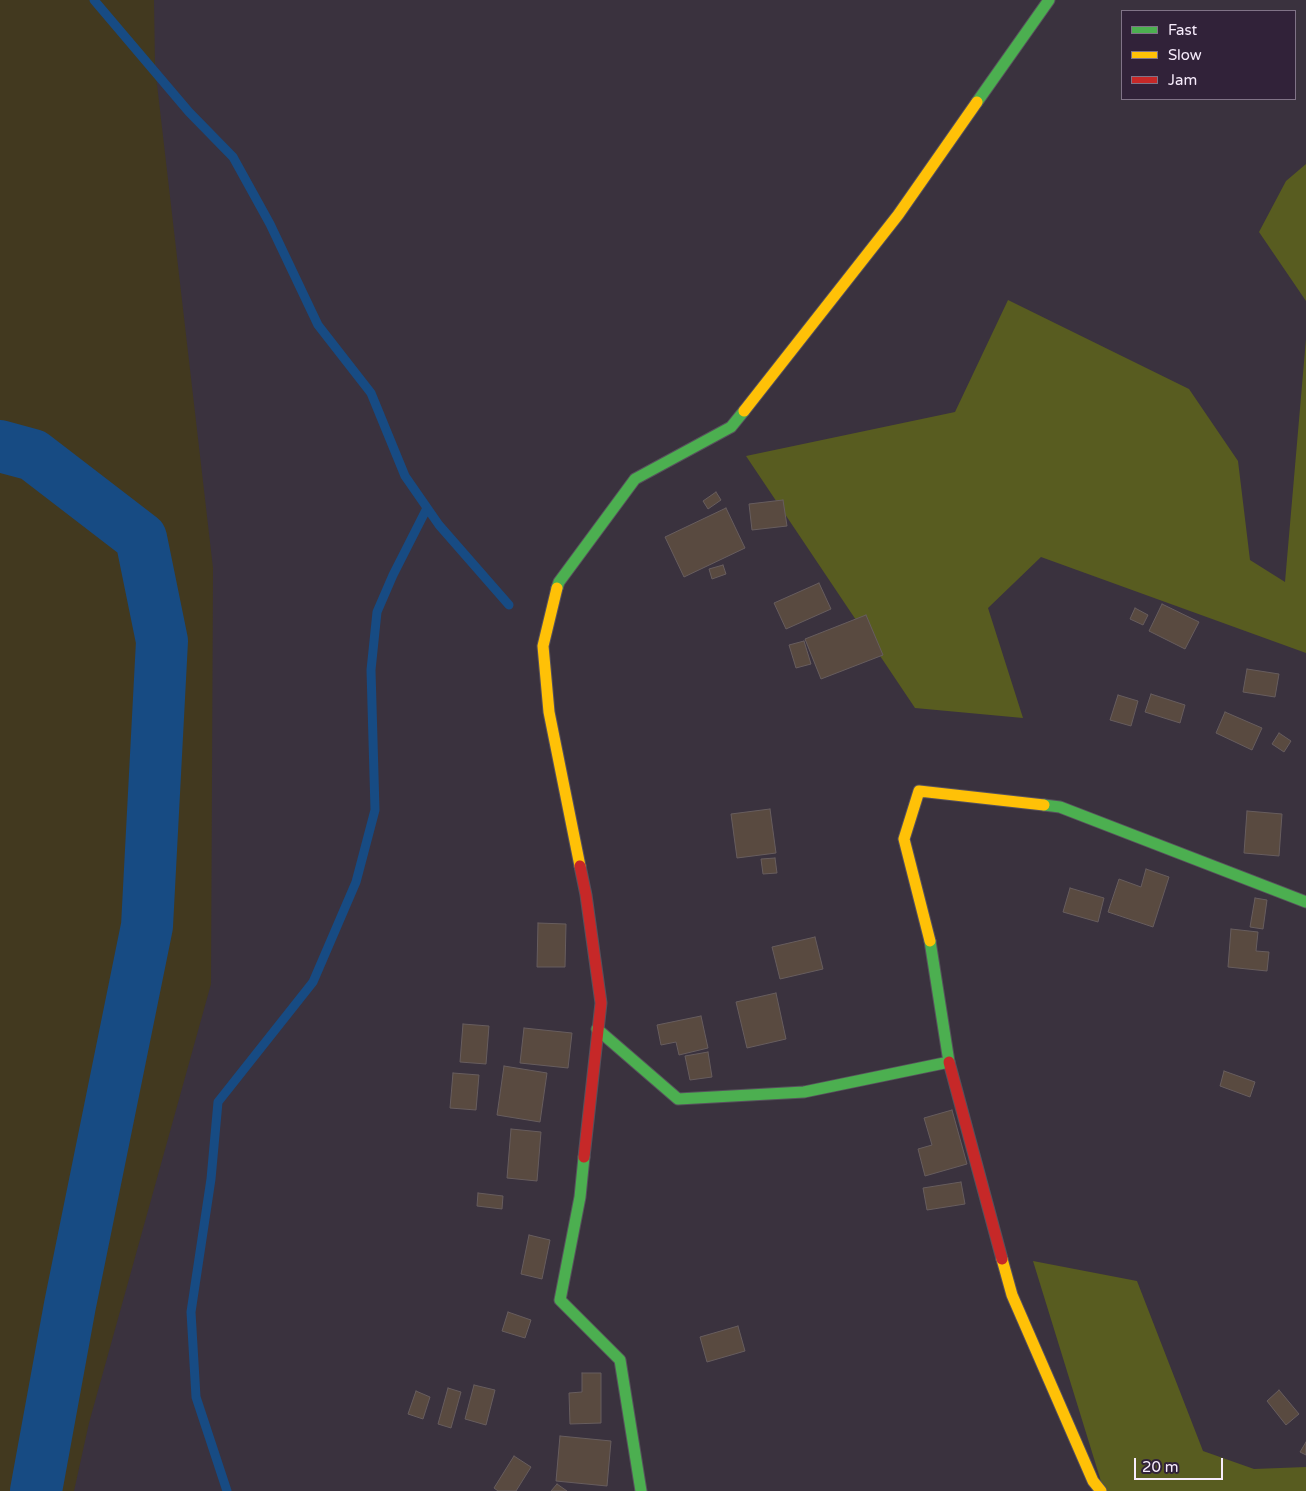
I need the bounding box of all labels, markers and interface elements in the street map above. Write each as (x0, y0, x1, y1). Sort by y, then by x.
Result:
legend (1121, 10, 1296, 100)
text: Fast (1168, 21, 1197, 39)
text: Slow (1168, 46, 1202, 64)
text: Jam (1168, 71, 1197, 89)
scale bar (1136, 1448, 1225, 1480)
text: 20 m (1142, 1458, 1179, 1476)

